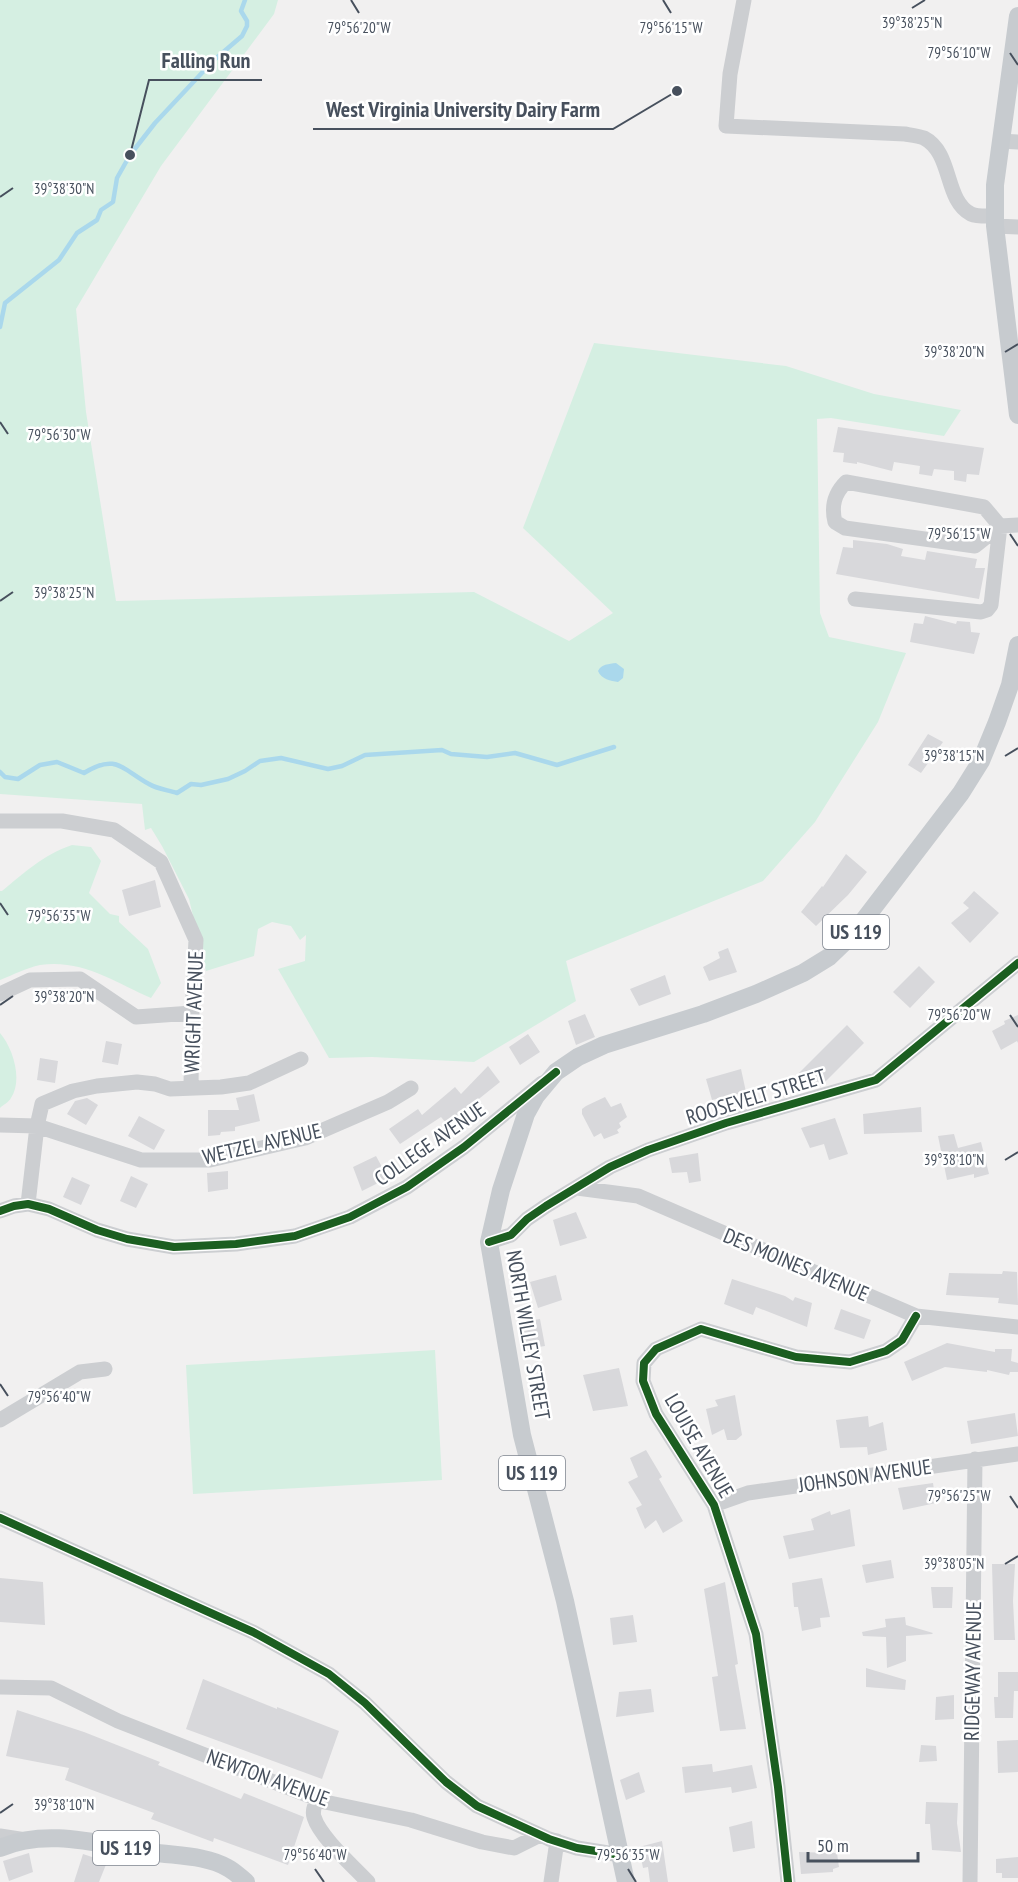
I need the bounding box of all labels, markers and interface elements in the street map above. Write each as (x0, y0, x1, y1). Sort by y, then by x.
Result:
text: 39°38'25"N (882, 13, 942, 32)
text: 79°56'20"W (327, 18, 391, 37)
text: 79°56'15"W (639, 18, 703, 37)
callout: Falling Run (149, 40, 262, 80)
text: 79°56'10"W (927, 43, 991, 62)
text: Falling Run (162, 46, 251, 74)
callout: West Virginia University Dairy Farm (313, 89, 613, 129)
text: West Virginia University Dairy Farm (325, 95, 600, 123)
text: 39°38'30"N (34, 179, 94, 198)
text: 39°38'20"N (924, 342, 984, 361)
text: 79°56'30"W (27, 425, 91, 444)
text: 79°56'15"W (927, 524, 991, 543)
text: 39°38'25"N (34, 583, 94, 602)
text: 39°38'15"N (924, 746, 984, 765)
text: 79°56'35"W (27, 906, 91, 925)
road number: US 119 (823, 915, 889, 949)
street label: WRIGHT AVENUE (178, 950, 209, 1074)
text: 39°38'20"N (34, 987, 94, 1006)
text: 79°56'20"W (927, 1005, 991, 1024)
street label: ROOSEVELT STREET (683, 1062, 830, 1131)
street label: COLLEGE AVENUE (369, 1095, 490, 1192)
street label: WETZEL AVENUE (200, 1117, 324, 1170)
text: 39°38'10"N (924, 1150, 984, 1169)
street label: DES MOINES AVENUE (719, 1222, 873, 1307)
street label: NORTH WILLEY STREET (500, 1248, 557, 1422)
text: 79°56'40"W (27, 1387, 91, 1406)
street label: LOUISE AVENUE (659, 1389, 740, 1503)
street label: JOHNSON AVENUE (796, 1453, 933, 1498)
road number: US 119 (499, 1456, 565, 1490)
text: 79°56'25"W (927, 1486, 991, 1505)
text: 39°38'05"N (924, 1554, 984, 1573)
street label: RIDGEWAY AVENUE (958, 1601, 987, 1741)
street label: NEWTON AVENUE (203, 1743, 333, 1812)
text: 39°38'10"N (34, 1795, 94, 1814)
scale bar (808, 1825, 918, 1863)
road number: US 119 (93, 1831, 159, 1865)
text: 50 m (817, 1834, 849, 1857)
text: 79°56'40"W (283, 1845, 347, 1864)
text: 79°56'35"W (596, 1845, 660, 1864)

